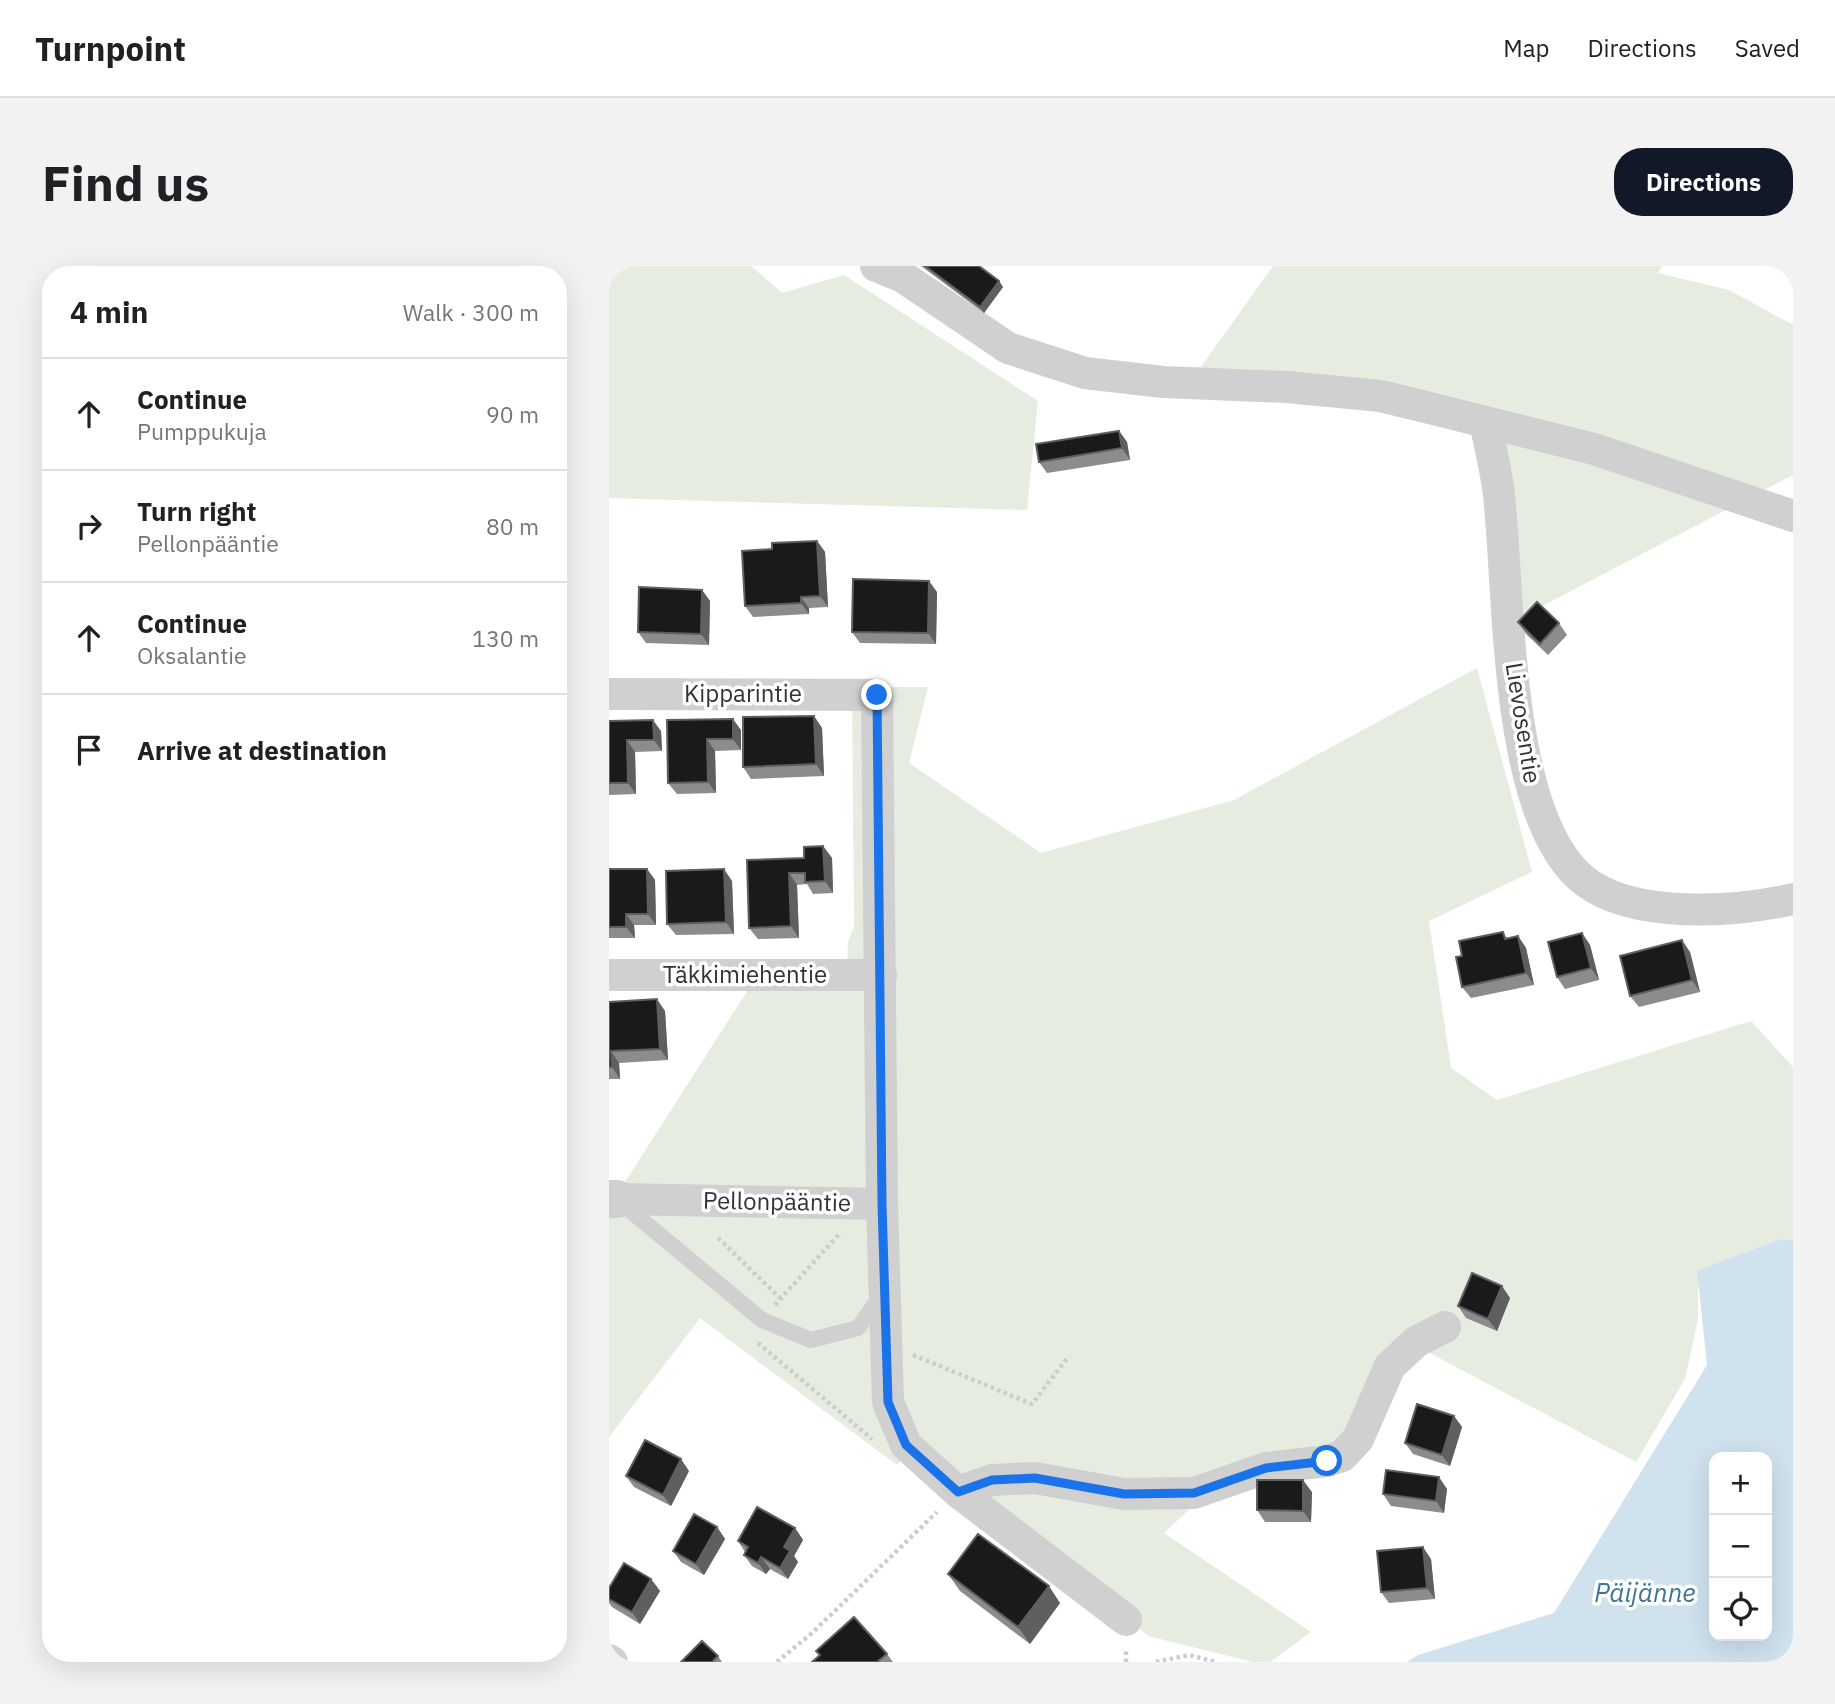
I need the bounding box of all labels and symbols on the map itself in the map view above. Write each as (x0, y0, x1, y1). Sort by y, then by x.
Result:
street label: Lievosentie (1499, 660, 1549, 786)
street label: Kipparintie (684, 677, 802, 709)
route end (861, 679, 892, 710)
street label: Täkkimiehentie (663, 958, 827, 990)
street label: Pellonpääntie (703, 1184, 851, 1218)
route start (1311, 1445, 1342, 1476)
water label: Päijänne (1594, 1575, 1696, 1609)

